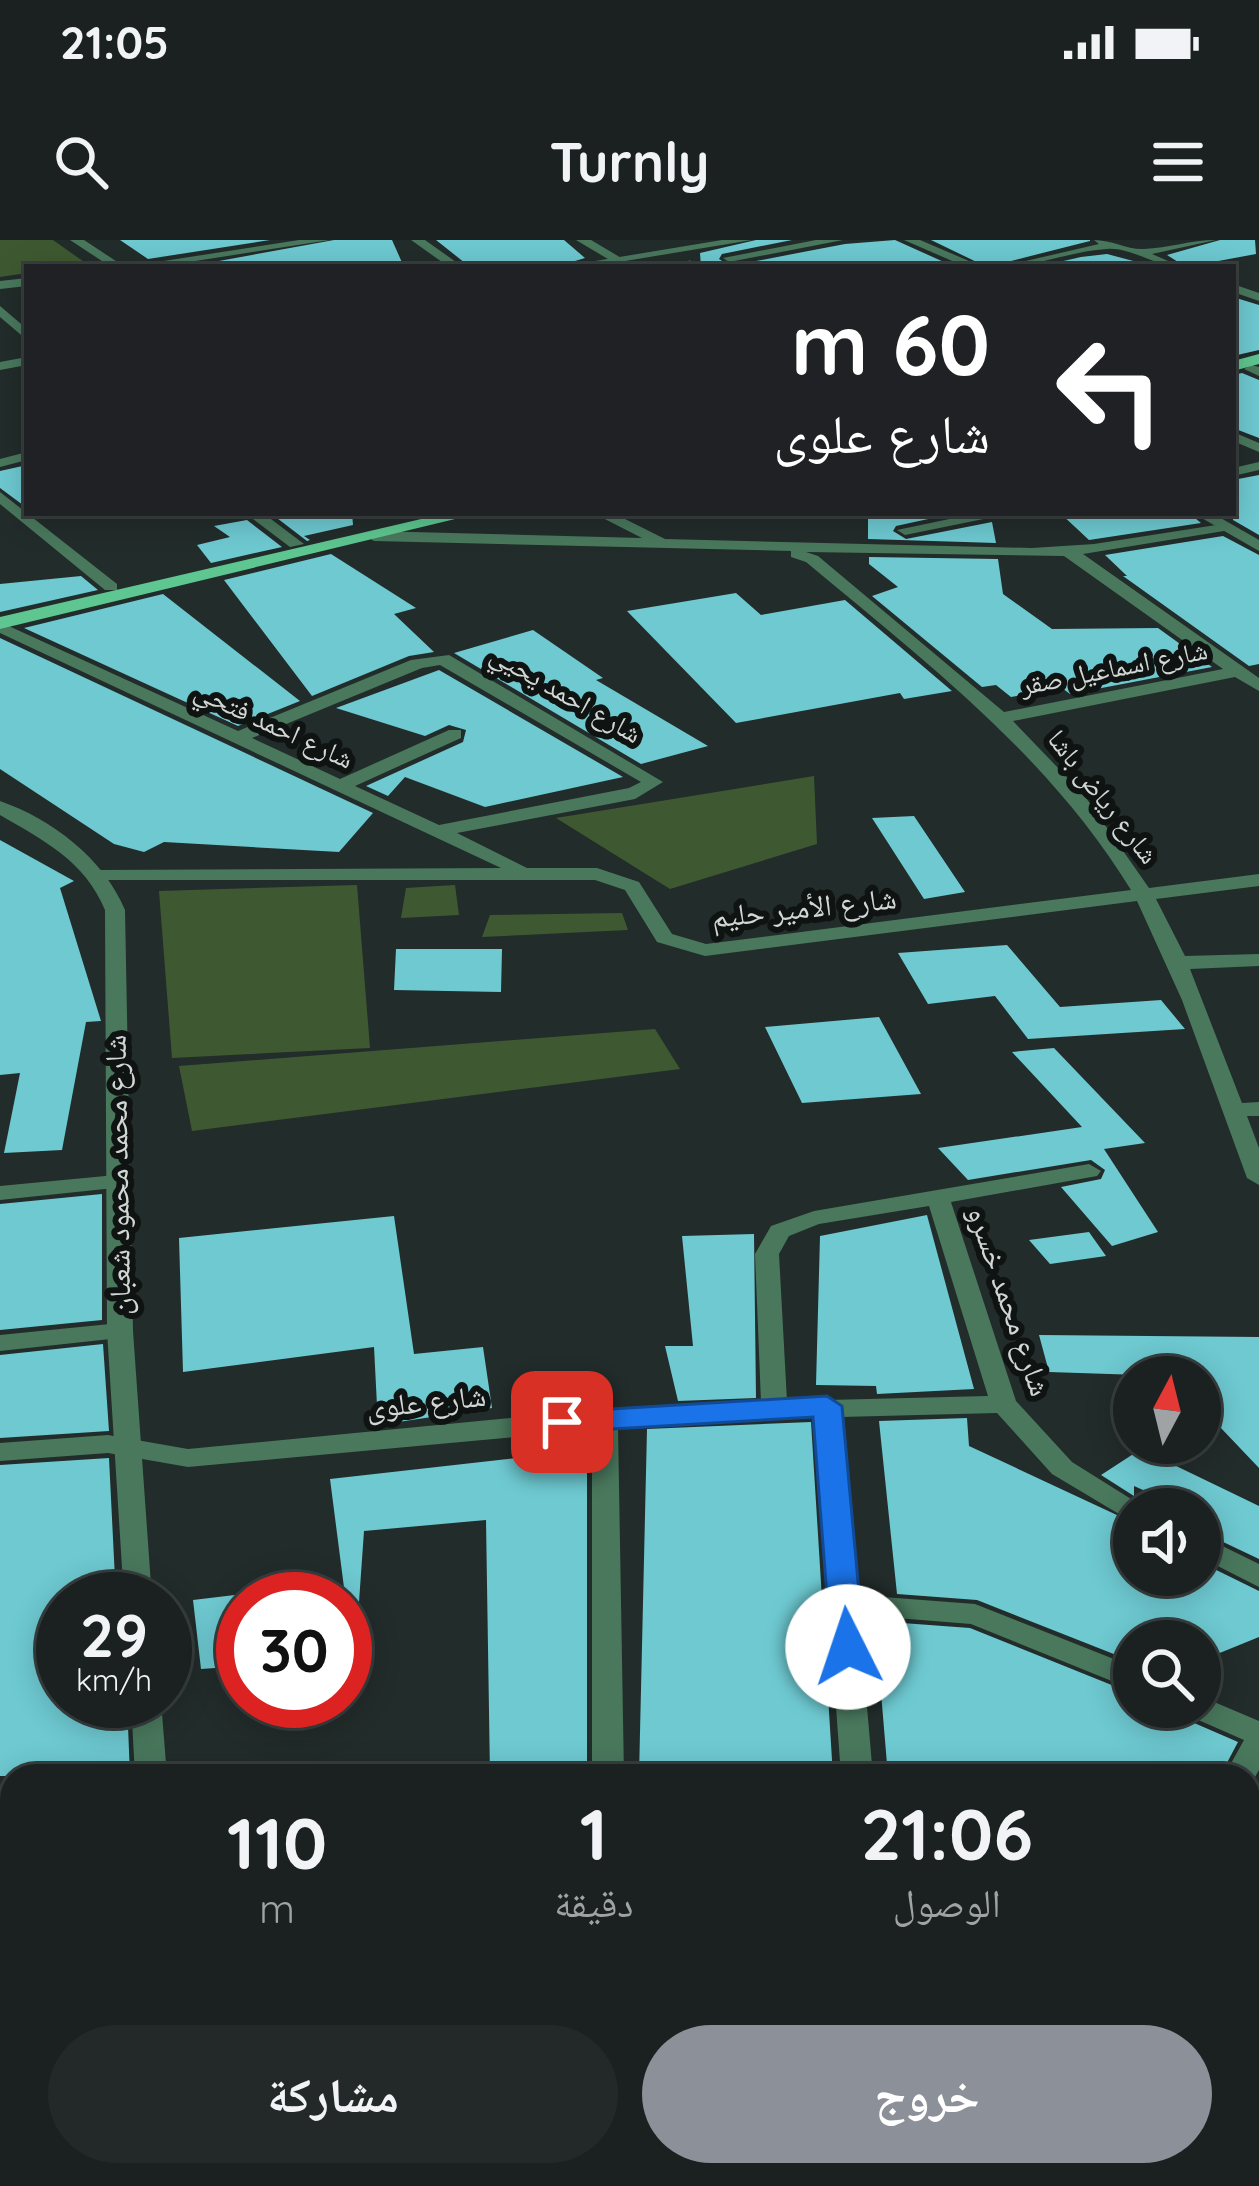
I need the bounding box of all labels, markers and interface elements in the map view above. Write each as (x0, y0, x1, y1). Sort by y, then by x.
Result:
text: 21:05 (60, 14, 169, 70)
text: Turnly (549, 128, 710, 196)
icon: search (48, 129, 114, 195)
icon: menu (1145, 129, 1211, 195)
text: 60 m (791, 291, 990, 396)
icon: left (1032, 312, 1188, 468)
text: شارع علوى (773, 399, 990, 467)
street label: شارع اسماعيل صقر (1016, 632, 1211, 703)
street label: شارع احمد يحيي (482, 636, 648, 754)
street label: شارع احمد فتحي (188, 673, 359, 780)
street label: شارع رياض باشا (1040, 722, 1167, 871)
street label: شارع الأمير حليم (710, 878, 898, 938)
street label: شارع محمد محمود شعبان (96, 1034, 139, 1316)
street label: شارع محمد خسرو (959, 1200, 1060, 1401)
north arrow (1113, 1356, 1221, 1464)
map controls (1113, 1356, 1221, 1728)
pin (511, 1371, 613, 1473)
street label: شارع علوى (364, 1376, 488, 1427)
icon: arrive (529, 1389, 595, 1455)
button: sound (1113, 1488, 1221, 1596)
speed limit sign: 30 (216, 1572, 372, 1728)
position arrow (785, 1584, 911, 1710)
text: 29 (80, 1597, 148, 1672)
button: search (1113, 1620, 1221, 1728)
text: km/h (76, 1661, 152, 1699)
text: 1 (580, 1788, 608, 1878)
text: 21:06 (860, 1788, 1033, 1878)
text: 110 (227, 1797, 327, 1887)
text: دقيقة (554, 1878, 633, 1927)
text: الوصول (893, 1878, 1001, 1927)
text: m (259, 1884, 295, 1933)
button: مشاركة (48, 2025, 618, 2163)
button: خروج (642, 2025, 1212, 2163)

